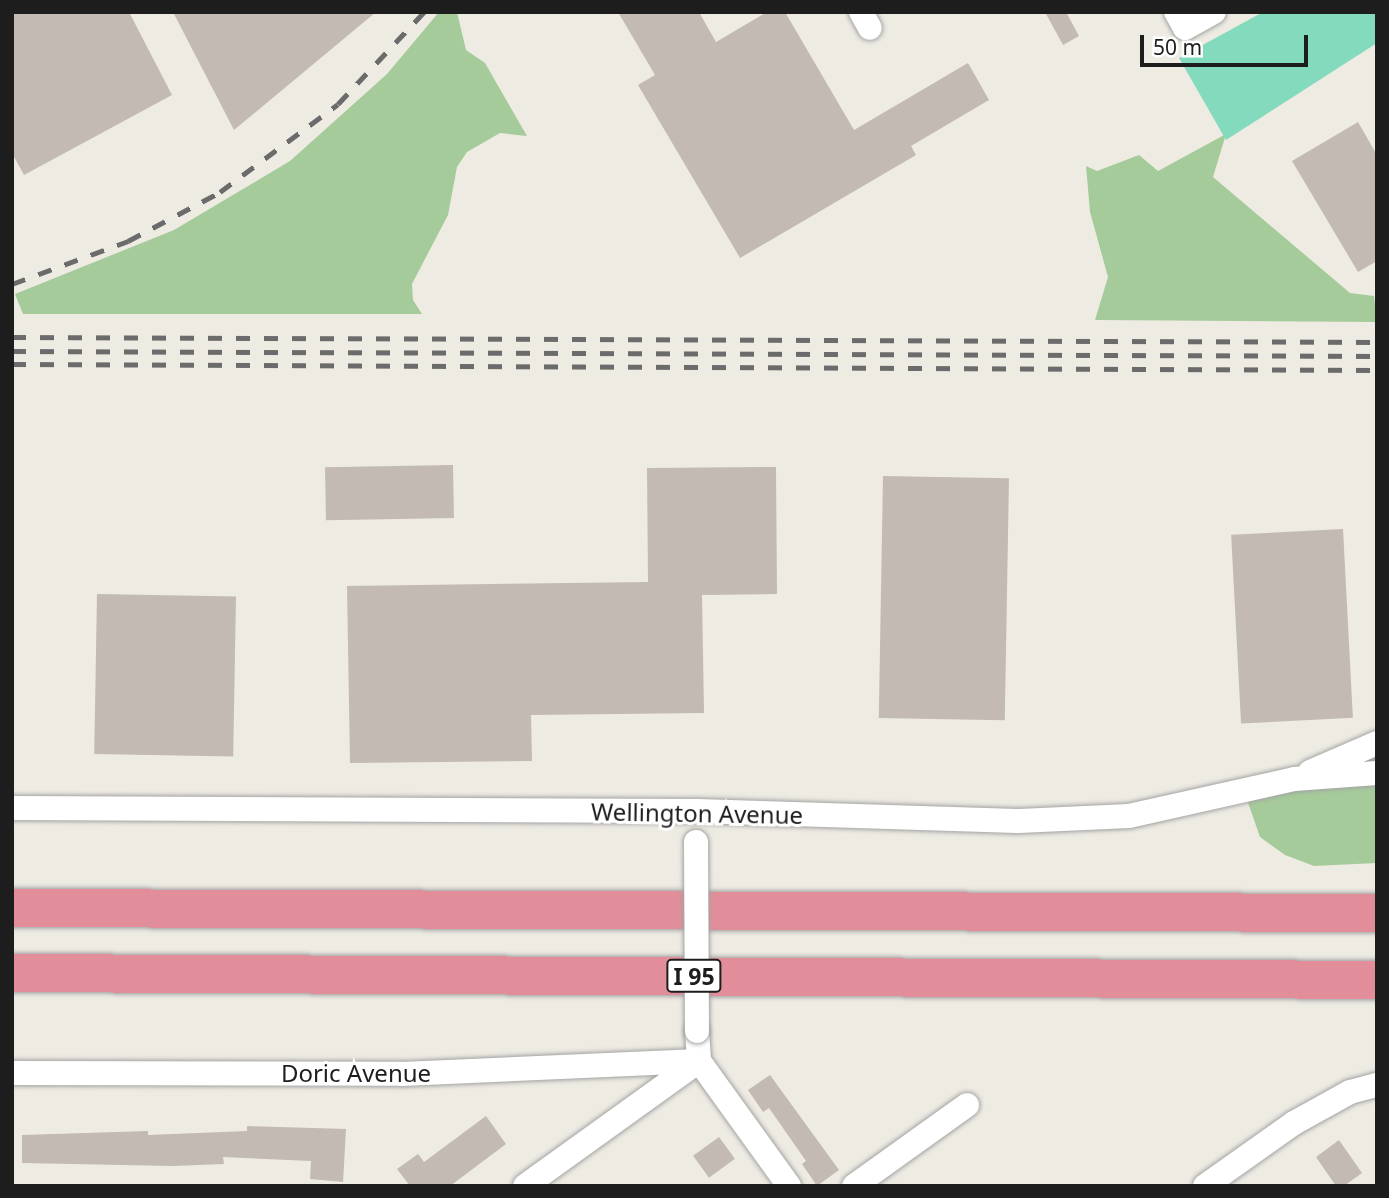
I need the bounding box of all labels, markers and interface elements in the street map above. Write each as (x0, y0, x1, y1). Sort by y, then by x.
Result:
scale bar (1144, 21, 1312, 65)
text: 50 m (1153, 33, 1202, 61)
street label: Wellington Avenue (591, 797, 803, 829)
road number: I 95 (666, 956, 722, 995)
street label: Doric Avenue (281, 1059, 431, 1087)

